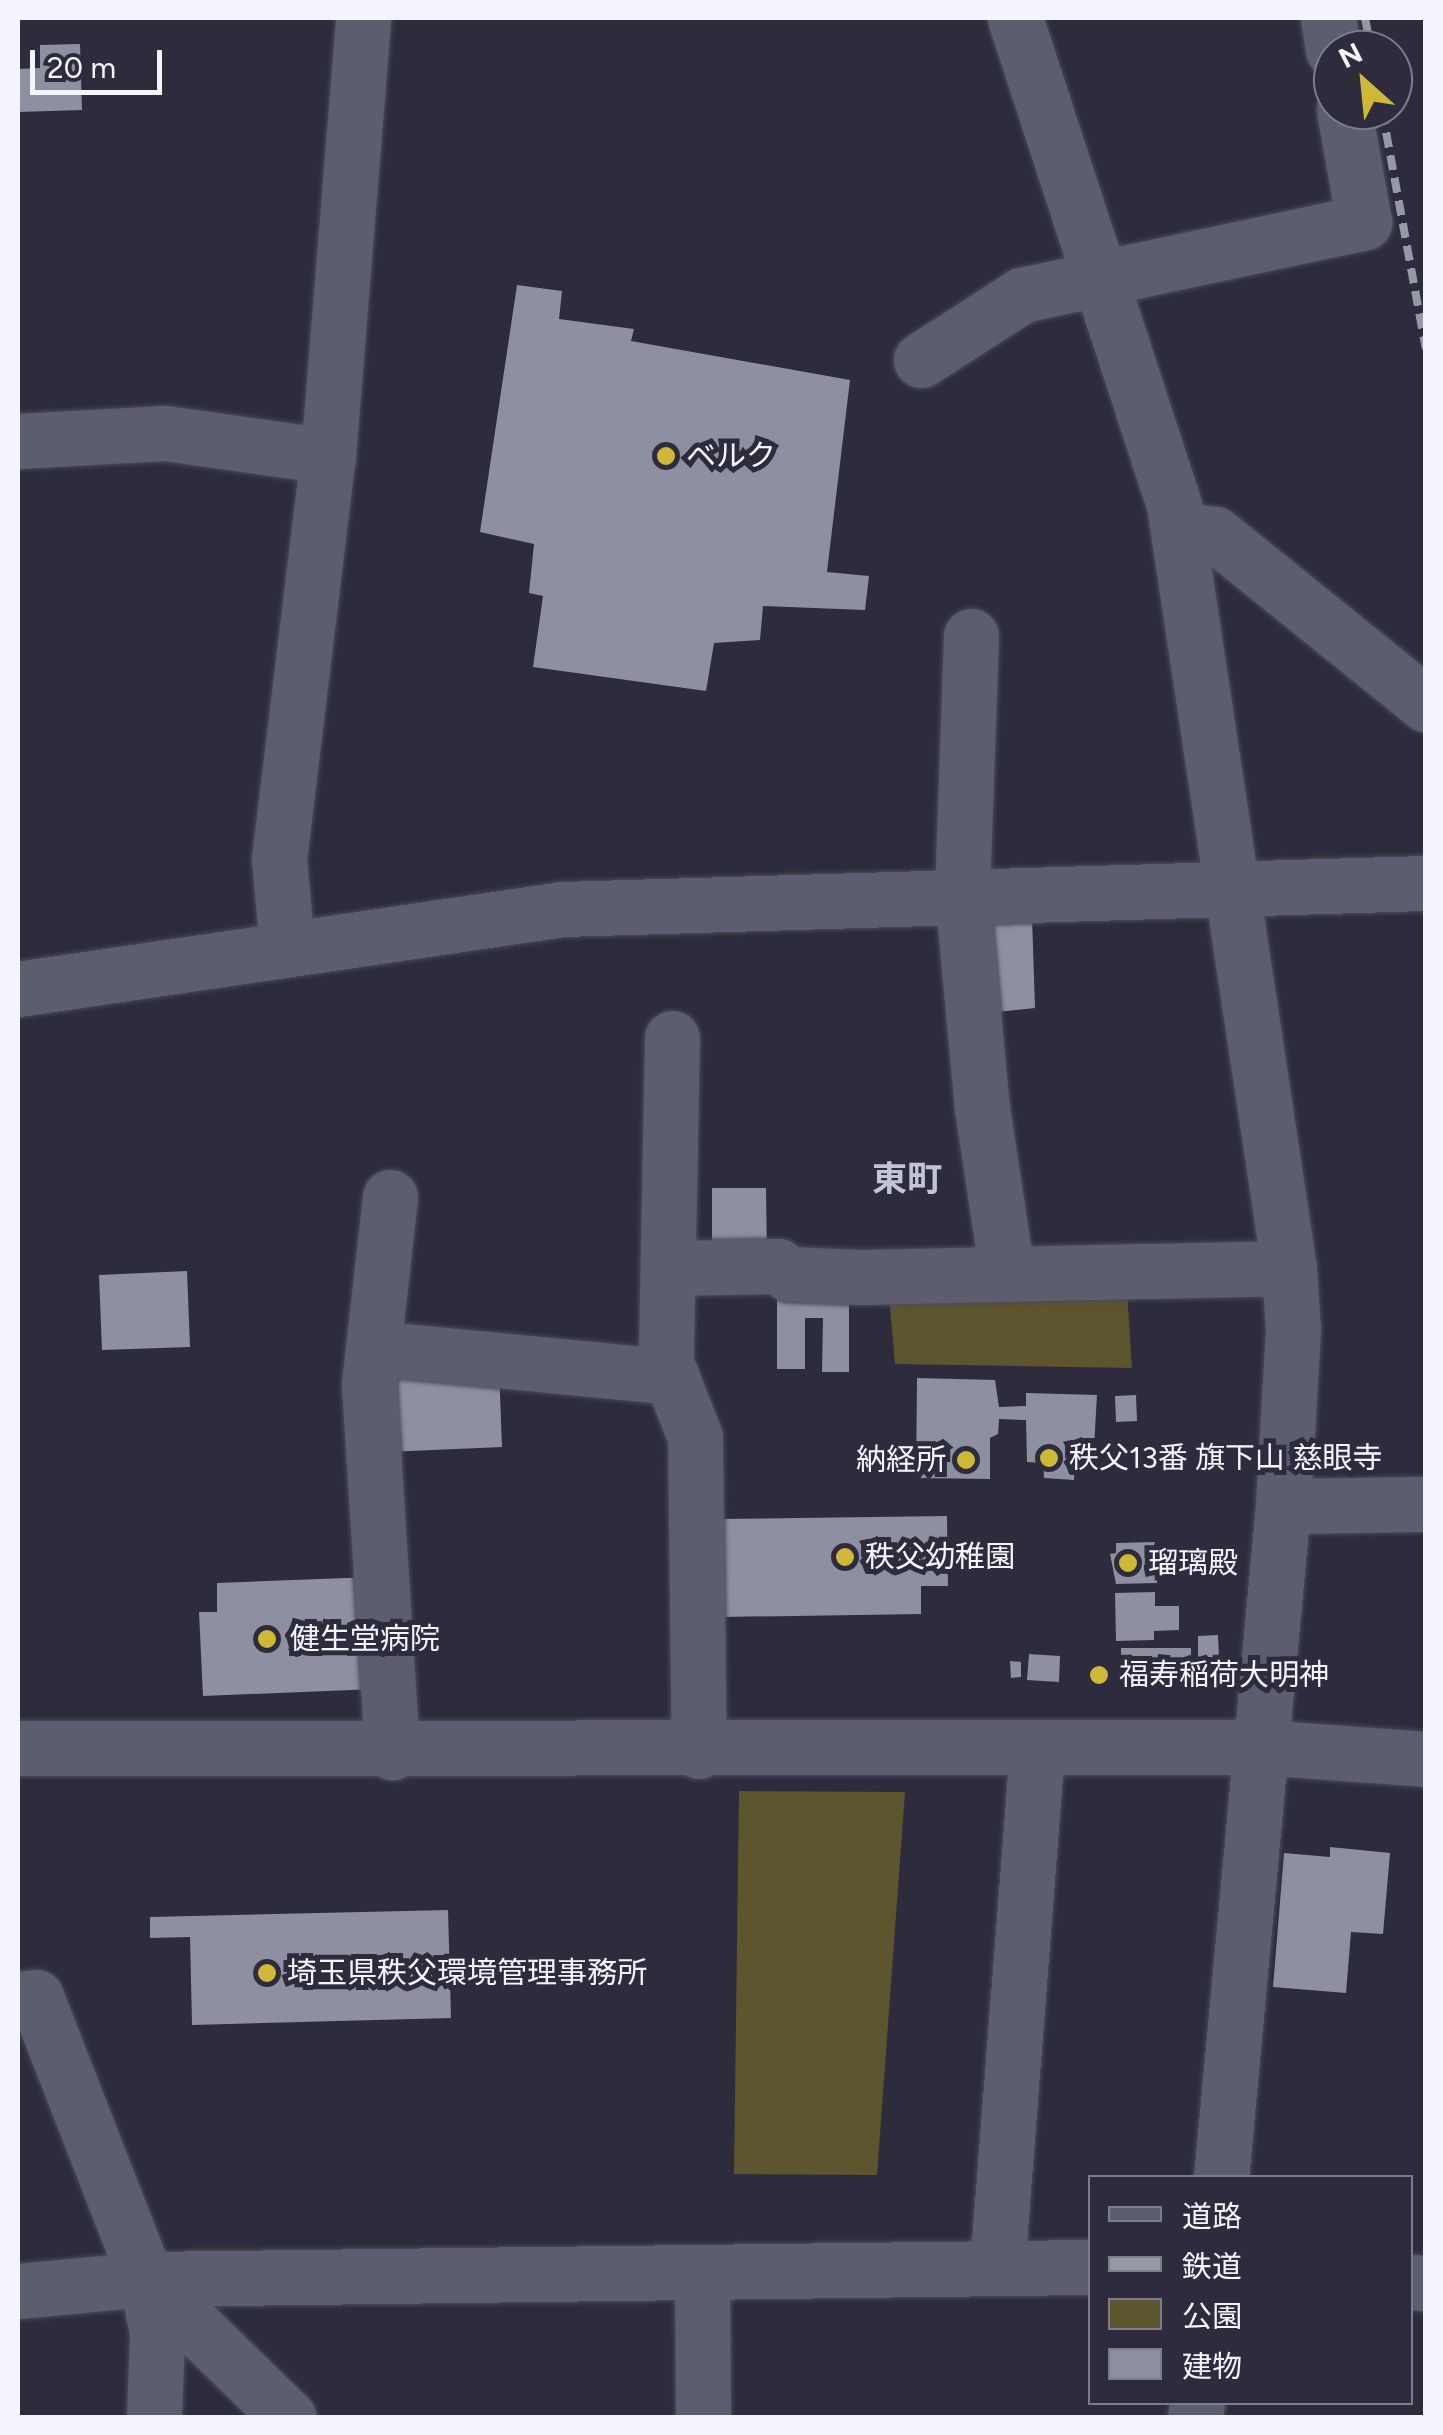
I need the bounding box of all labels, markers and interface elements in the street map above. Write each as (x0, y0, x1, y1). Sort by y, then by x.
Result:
scale bar (35, 30, 168, 92)
north arrow (1313, 30, 1413, 130)
text: N (1333, 35, 1368, 75)
text: 20 m (47, 49, 116, 86)
place label: ベルク (686, 438, 776, 474)
marker: ベルク (655, 445, 677, 467)
district label: 東町 (872, 1158, 942, 1200)
place label: 秩父13番 旗下山 慈眼寺 (1069, 1440, 1383, 1476)
place label: 納経所 (856, 1442, 946, 1478)
marker: 秩父13番 旗下山 慈眼寺 (1038, 1447, 1060, 1469)
marker: 納経所 (955, 1449, 977, 1471)
place label: 秩父幼稚園 (865, 1539, 1015, 1575)
place label: 瑠璃殿 (1148, 1545, 1238, 1581)
marker: 秩父幼稚園 (834, 1546, 856, 1568)
marker: 瑠璃殿 (1117, 1552, 1139, 1574)
place label: 健生堂病院 (290, 1621, 440, 1657)
marker: 健生堂病院 (254, 1626, 280, 1652)
place label: 福寿稲荷大明神 (1119, 1657, 1329, 1693)
marker: 福寿稲荷大明神 (1088, 1664, 1110, 1686)
place label: 埼玉県秩父環境管理事務所 (287, 1955, 647, 1991)
marker: 埼玉県秩父環境管理事務所 (256, 1962, 278, 1984)
legend (1088, 2175, 1413, 2405)
text: 道路 (1182, 2198, 1242, 2235)
text: 鉄道 (1182, 2248, 1242, 2285)
text: 公園 (1182, 2298, 1242, 2335)
text: 建物 (1182, 2348, 1242, 2385)

